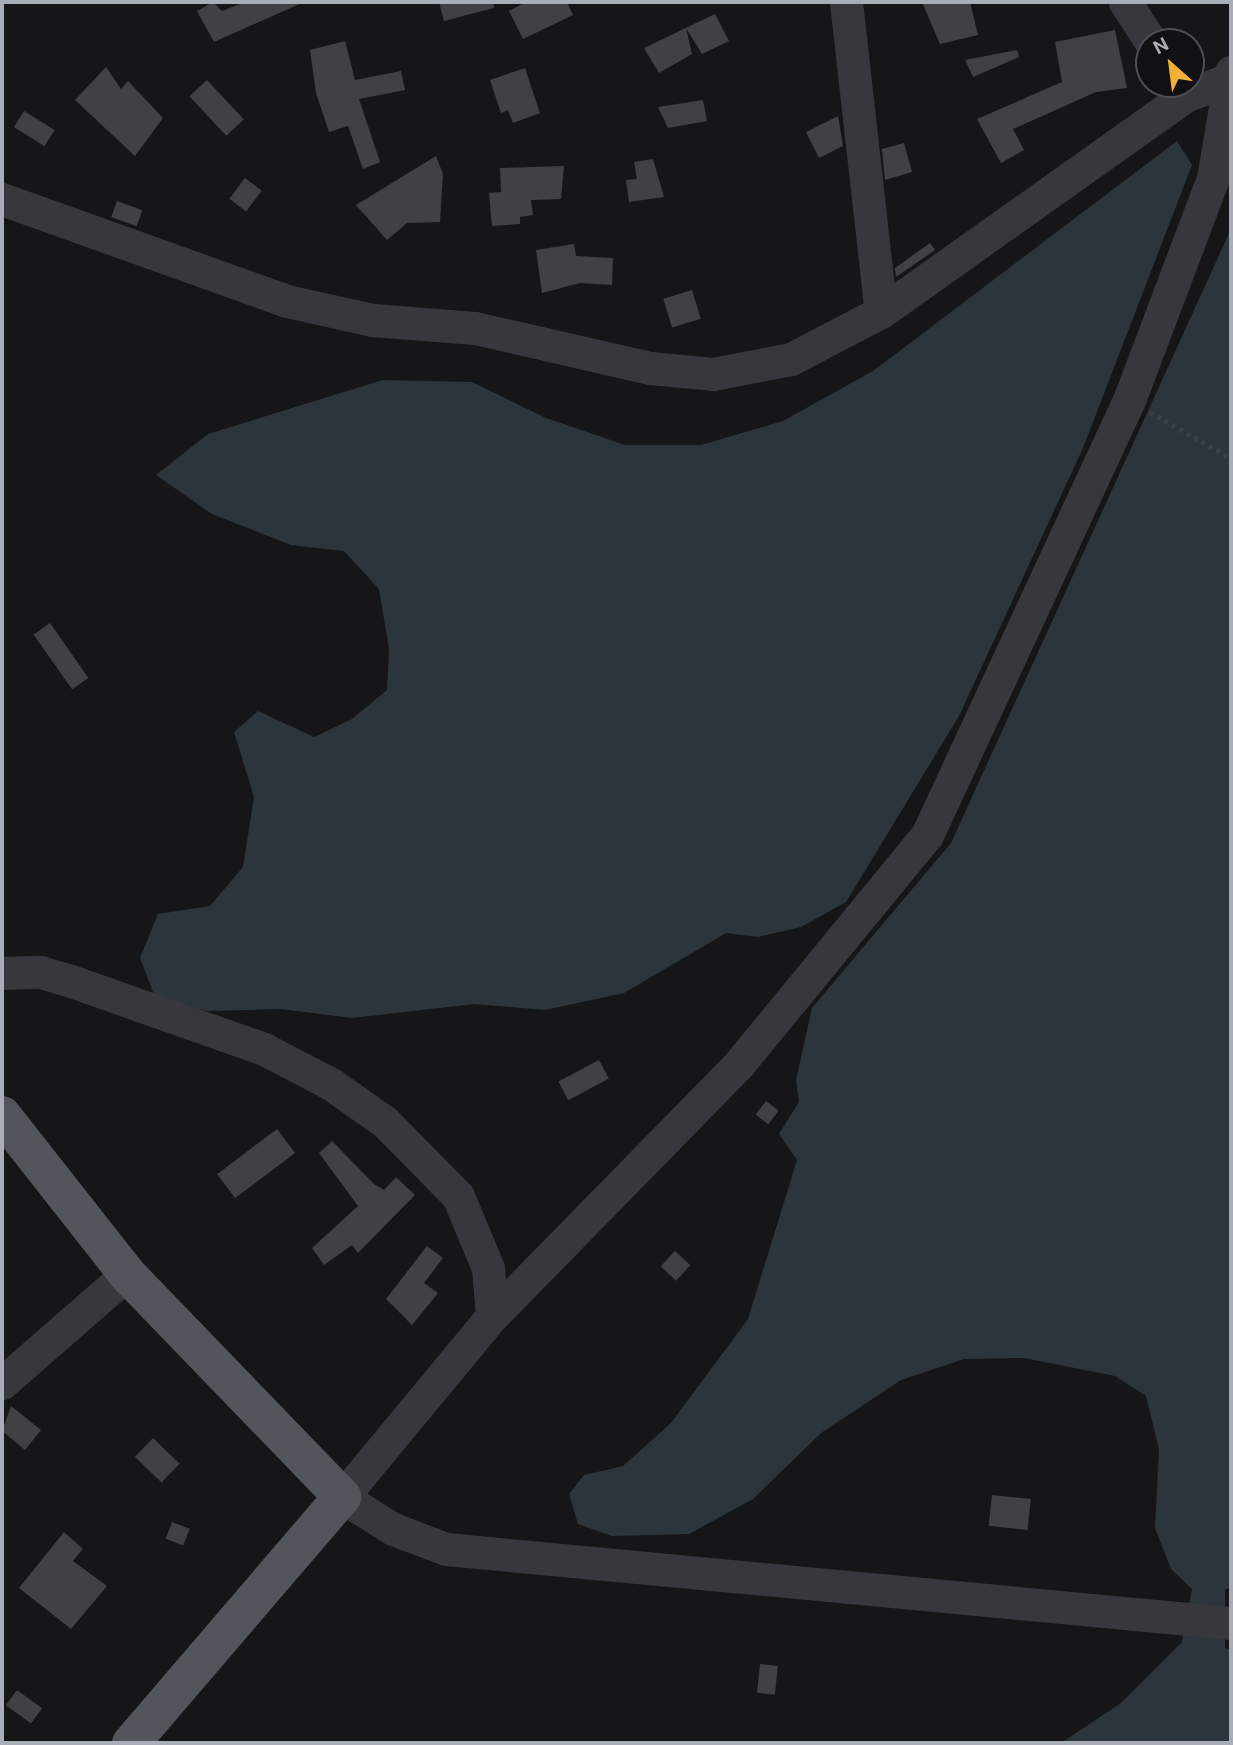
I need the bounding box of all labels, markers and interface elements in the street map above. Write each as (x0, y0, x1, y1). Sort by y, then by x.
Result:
north arrow (1135, 28, 1205, 98)
text: N (1149, 31, 1173, 60)

